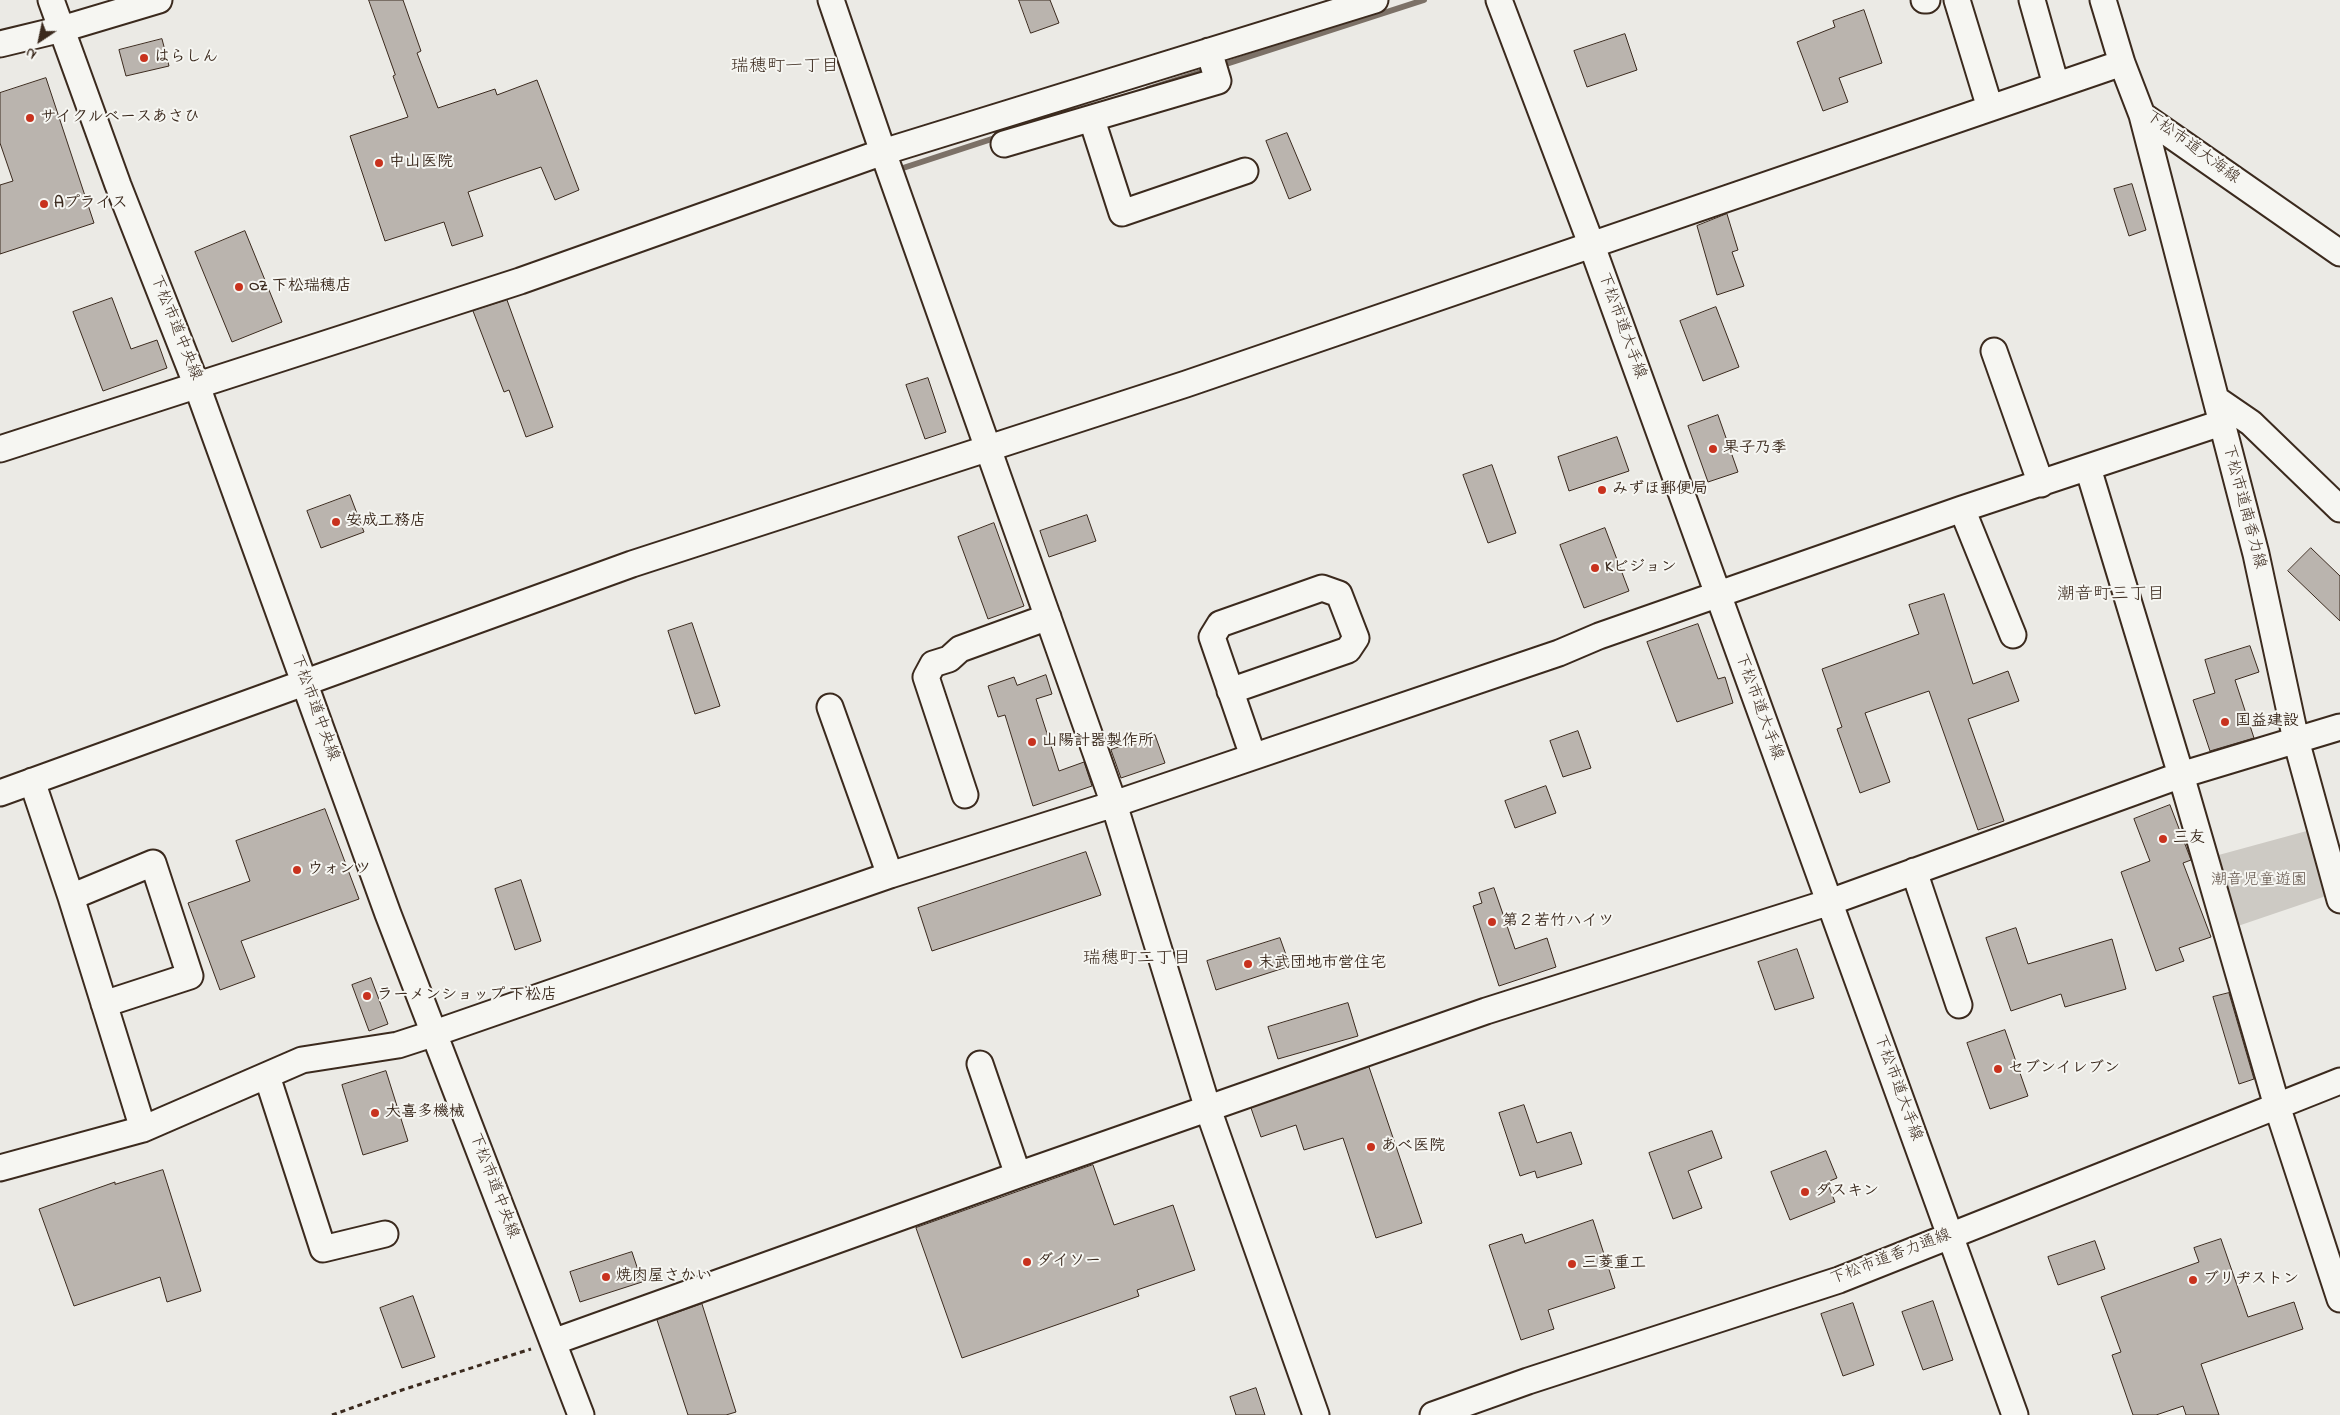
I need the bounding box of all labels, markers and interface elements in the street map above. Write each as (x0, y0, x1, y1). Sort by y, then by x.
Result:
north arrow (15, 15, 65, 65)
text: N (22, 42, 41, 64)
place label: はらしん (154, 48, 218, 68)
marker: はらしん (138, 52, 150, 64)
district label: 瑞穂町一丁目 (731, 57, 839, 79)
street label: 下松市道大海線 (2141, 107, 2243, 189)
place label: サイクルベースあさひ (40, 108, 200, 128)
marker: サイクルベースあさひ (24, 112, 36, 124)
place label: 中山医院 (389, 153, 453, 173)
marker: 中山医院 (373, 157, 385, 169)
place label: Aプライス (54, 194, 128, 214)
marker: Aプライス (38, 198, 50, 210)
street label: 下松市道大手線 (1593, 270, 1649, 382)
street label: 下松市道中央線 (145, 272, 205, 384)
place label: OZ 下松瑞穂店 (249, 277, 352, 297)
marker: OZ 下松瑞穂店 (233, 281, 245, 293)
place label: 果子乃季 (1723, 439, 1787, 459)
marker: 果子乃季 (1707, 443, 1719, 455)
street label: 下松市道南香力線 (2217, 443, 2269, 571)
place label: みずほ郵便局 (1612, 480, 1708, 500)
marker: みずほ郵便局 (1596, 484, 1608, 496)
place label: 安成工務店 (346, 512, 426, 532)
marker: 安成工務店 (330, 516, 342, 528)
place label: Kビジョン (1605, 558, 1677, 578)
marker: Kビジョン (1589, 562, 1601, 574)
district label: 潮音町三丁目 (2057, 585, 2165, 607)
street label: 下松市道大手線 (1730, 651, 1786, 763)
street label: 下松市道中央線 (286, 652, 342, 764)
place label: 国益建設 (2235, 712, 2299, 732)
marker: 国益建設 (2219, 716, 2231, 728)
place label: 山陽計器製作所 (1042, 732, 1154, 752)
marker: 山陽計器製作所 (1026, 736, 1038, 748)
place label: 三友 (2173, 829, 2205, 849)
marker: 三友 (2157, 833, 2169, 845)
place label: ウォンツ (307, 860, 371, 880)
marker: ウォンツ (291, 864, 303, 876)
park label: 潮音児童遊園 (2211, 871, 2307, 891)
place label: 第２若竹ハイツ (1502, 912, 1614, 932)
marker: 第２若竹ハイツ (1486, 916, 1498, 928)
district label: 瑞穂町二丁目 (1083, 949, 1191, 971)
place label: 末武団地市営住宅 (1258, 954, 1386, 974)
marker: 末武団地市営住宅 (1242, 958, 1254, 970)
place label: ラーメンショップ 下松店 (377, 986, 557, 1006)
marker: ラーメンショップ 下松店 (361, 990, 373, 1002)
street label: 下松市道大手線 (1869, 1032, 1925, 1144)
place label: セブンイレブン (2008, 1059, 2120, 1079)
marker: セブンイレブン (1992, 1063, 2004, 1075)
place label: 大喜多機械 (385, 1103, 465, 1123)
marker: 大喜多機械 (369, 1107, 381, 1119)
street label: 下松市道中央線 (464, 1130, 522, 1242)
place label: あべ医院 (1381, 1137, 1445, 1157)
marker: あべ医院 (1365, 1141, 1377, 1153)
place label: ダスキン (1815, 1182, 1879, 1202)
marker: ダスキン (1799, 1186, 1811, 1198)
street label: 下松市道香力通線 (1828, 1226, 1954, 1290)
place label: ダイソー (1037, 1252, 1101, 1272)
place label: 三菱重工 (1582, 1254, 1646, 1274)
marker: ダイソー (1021, 1256, 1033, 1268)
marker: 三菱重工 (1566, 1258, 1578, 1270)
place label: 焼肉屋さかい (616, 1267, 712, 1287)
place label: ブリヂストン (2203, 1270, 2299, 1290)
marker: 焼肉屋さかい (600, 1271, 612, 1283)
marker: ブリヂストン (2187, 1274, 2199, 1286)

